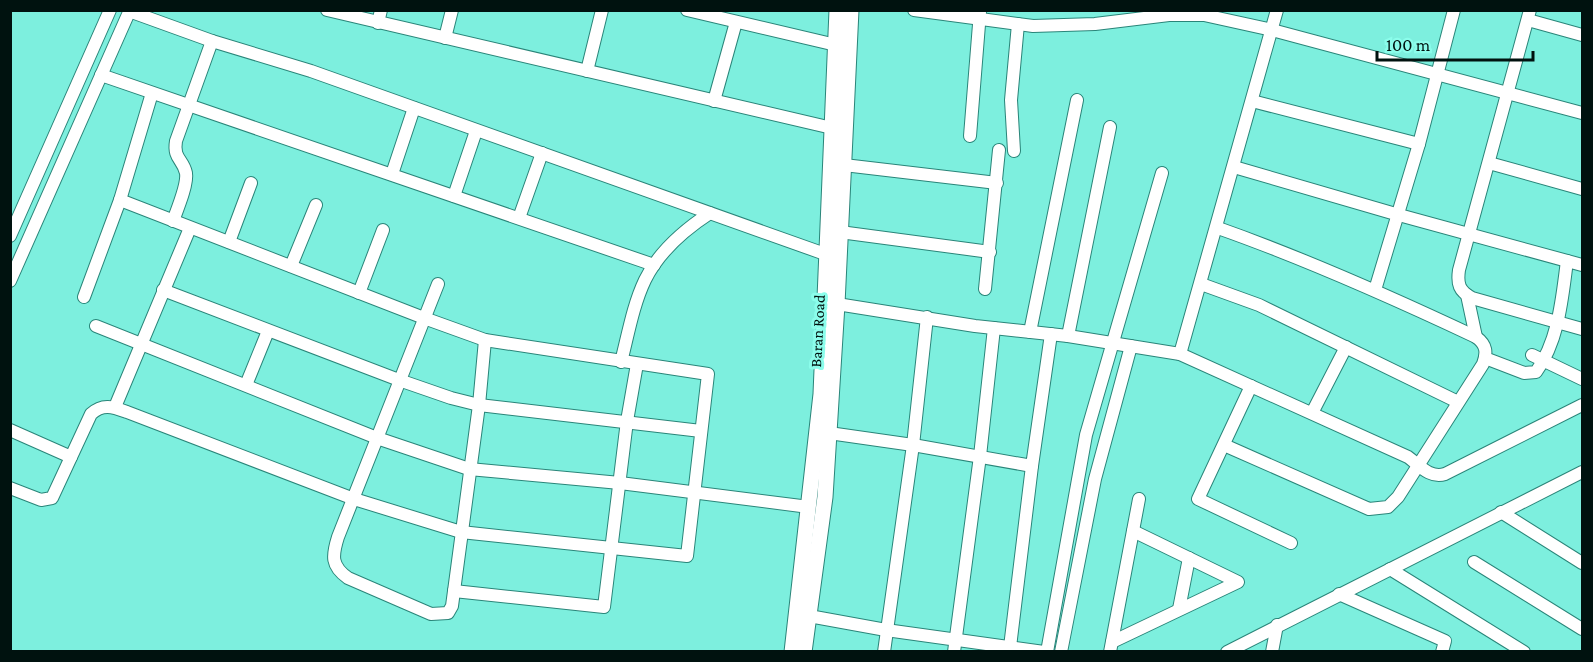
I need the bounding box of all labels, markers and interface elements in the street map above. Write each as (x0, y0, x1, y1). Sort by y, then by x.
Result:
scale bar (1377, 24, 1533, 62)
text: 100 m (1386, 35, 1431, 55)
street label: Baran Road (807, 294, 828, 368)

